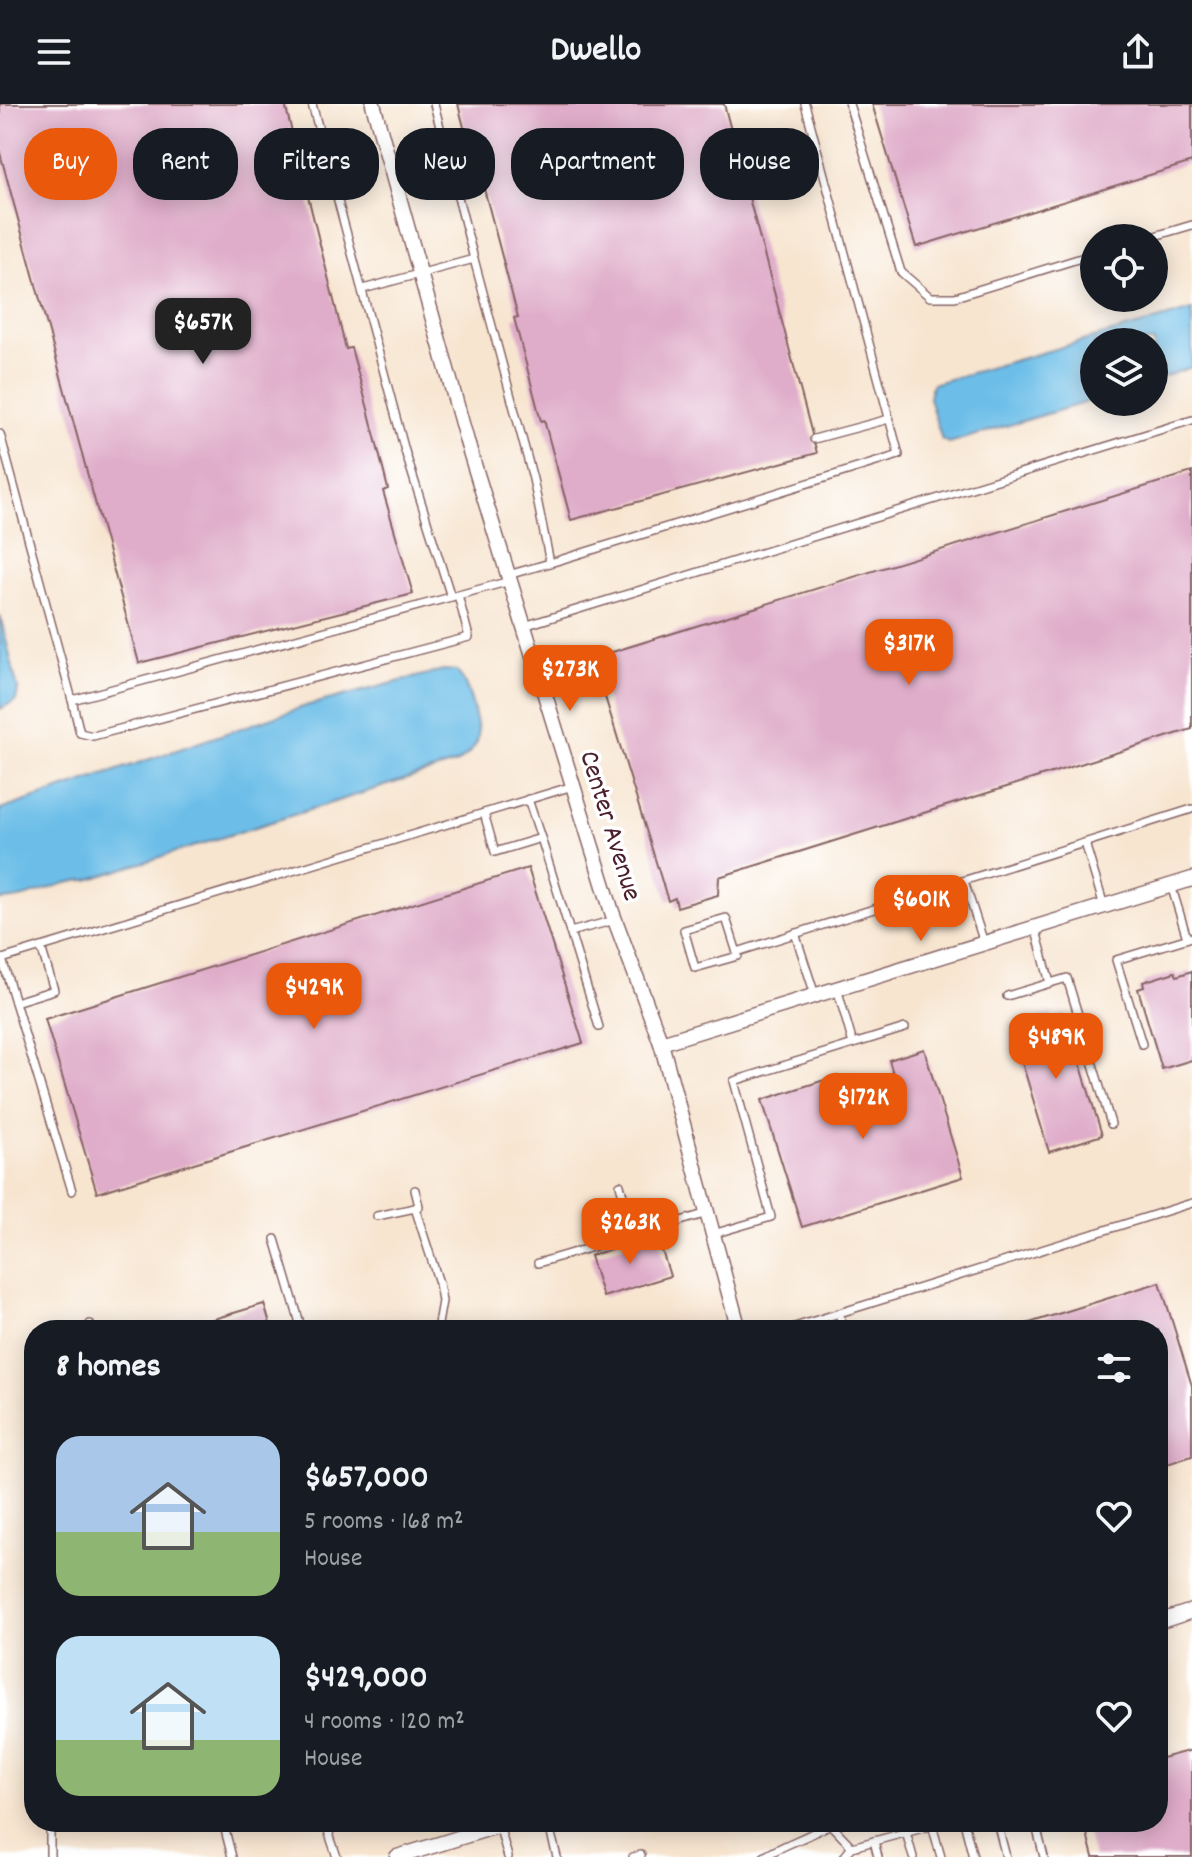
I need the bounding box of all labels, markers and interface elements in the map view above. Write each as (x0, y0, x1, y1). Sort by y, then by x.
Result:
text: Dwello (551, 26, 641, 78)
icon: menu (32, 30, 76, 74)
icon: share (1116, 30, 1160, 74)
chip: Buy (24, 128, 117, 200)
chip: Rent (133, 128, 238, 200)
chip: Filters (254, 128, 379, 200)
chip: New (395, 128, 495, 200)
chip: Apartment (511, 128, 684, 200)
chip: House (700, 128, 819, 200)
map controls (1080, 224, 1168, 416)
button: locate (1080, 224, 1168, 312)
pin: $657K (147, 298, 259, 366)
text: $657K (173, 305, 233, 342)
button: layers (1080, 328, 1168, 416)
pin: $317K (853, 619, 965, 687)
text: $317K (883, 626, 935, 663)
pin: $273K (514, 645, 626, 713)
text: $273K (541, 652, 599, 689)
street label: Center Avenue (566, 746, 650, 906)
pin: $601K (865, 875, 977, 943)
text: $601K (892, 882, 950, 919)
pin: $429K (258, 963, 370, 1031)
text: $429K (284, 970, 344, 1007)
pin: $489K (1000, 1013, 1112, 1081)
text: $489K (1027, 1020, 1085, 1057)
pin: $172K (807, 1073, 919, 1141)
text: $172K (837, 1080, 889, 1117)
pin: $263K (574, 1198, 686, 1266)
text: $263K (600, 1205, 660, 1242)
text: 8 homes (56, 1344, 161, 1393)
icon: filters (1092, 1346, 1136, 1390)
text: $657,000 (304, 1455, 429, 1504)
icon: home (120, 1468, 216, 1564)
icon: heart (1092, 1494, 1136, 1538)
text: 5 rooms · 168 m² (304, 1504, 464, 1541)
text: House (304, 1541, 362, 1578)
text: $429,000 (304, 1655, 428, 1704)
icon: home (120, 1668, 216, 1764)
icon: heart (1092, 1694, 1136, 1738)
text: 4 rooms · 120 m² (304, 1704, 465, 1741)
text: House (304, 1741, 362, 1778)

